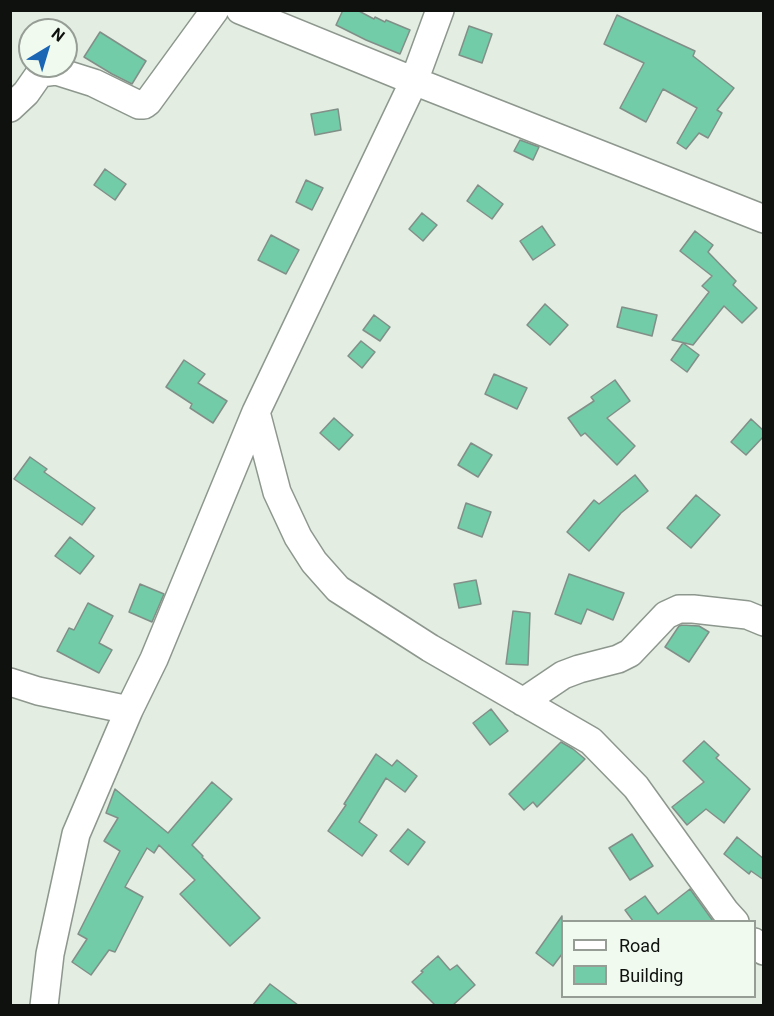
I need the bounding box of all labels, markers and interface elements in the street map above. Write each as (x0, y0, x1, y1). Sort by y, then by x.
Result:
north arrow (18, 18, 78, 78)
text: N (48, 24, 68, 46)
legend (561, 920, 756, 998)
text: Road (619, 935, 660, 956)
text: Building (619, 965, 683, 986)

